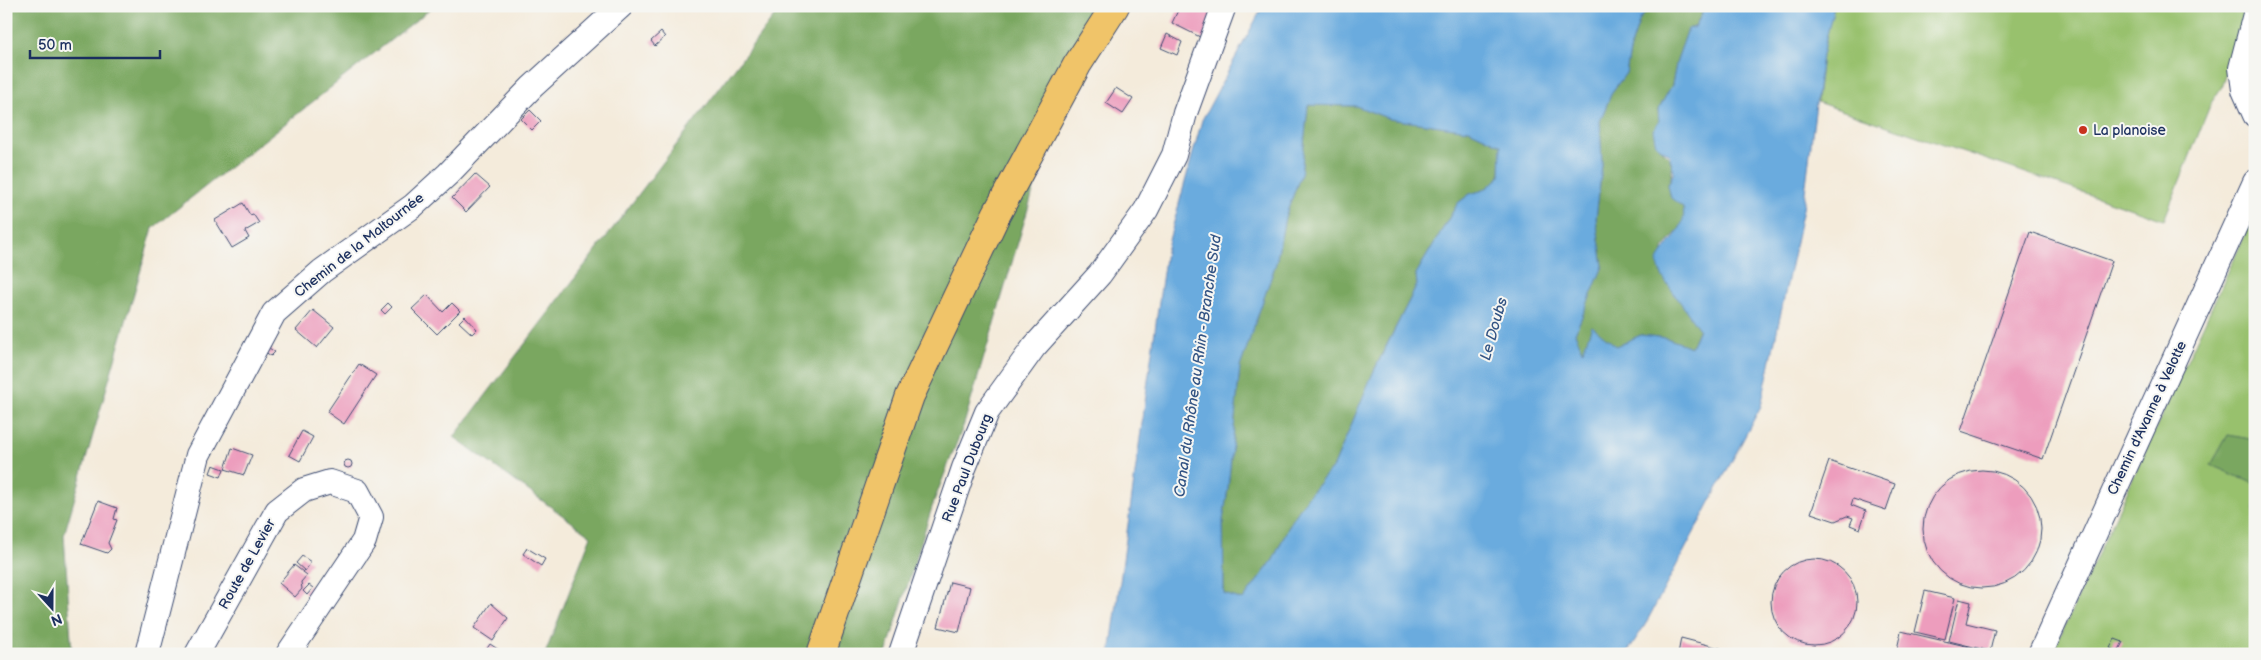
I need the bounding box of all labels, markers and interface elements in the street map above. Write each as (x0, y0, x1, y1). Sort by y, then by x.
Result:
scale bar (30, 28, 160, 60)
text: 50 m (38, 36, 72, 55)
place label: La planoise (2093, 122, 2166, 139)
marker: La planoise (2077, 124, 2089, 136)
street label: Chemin de la Maltournée (291, 189, 427, 301)
water label: Canal du Rhône au Rhin - Branche Sud (1170, 233, 1226, 498)
water label: Le Doubs (1476, 295, 1512, 363)
street label: Chemin d'Avanne à Velotte (2104, 338, 2190, 498)
street label: Rue Paul Dubourg (938, 411, 996, 525)
street label: Route de Levier (215, 515, 279, 612)
north arrow (28, 582, 78, 632)
text: N (49, 610, 64, 629)

